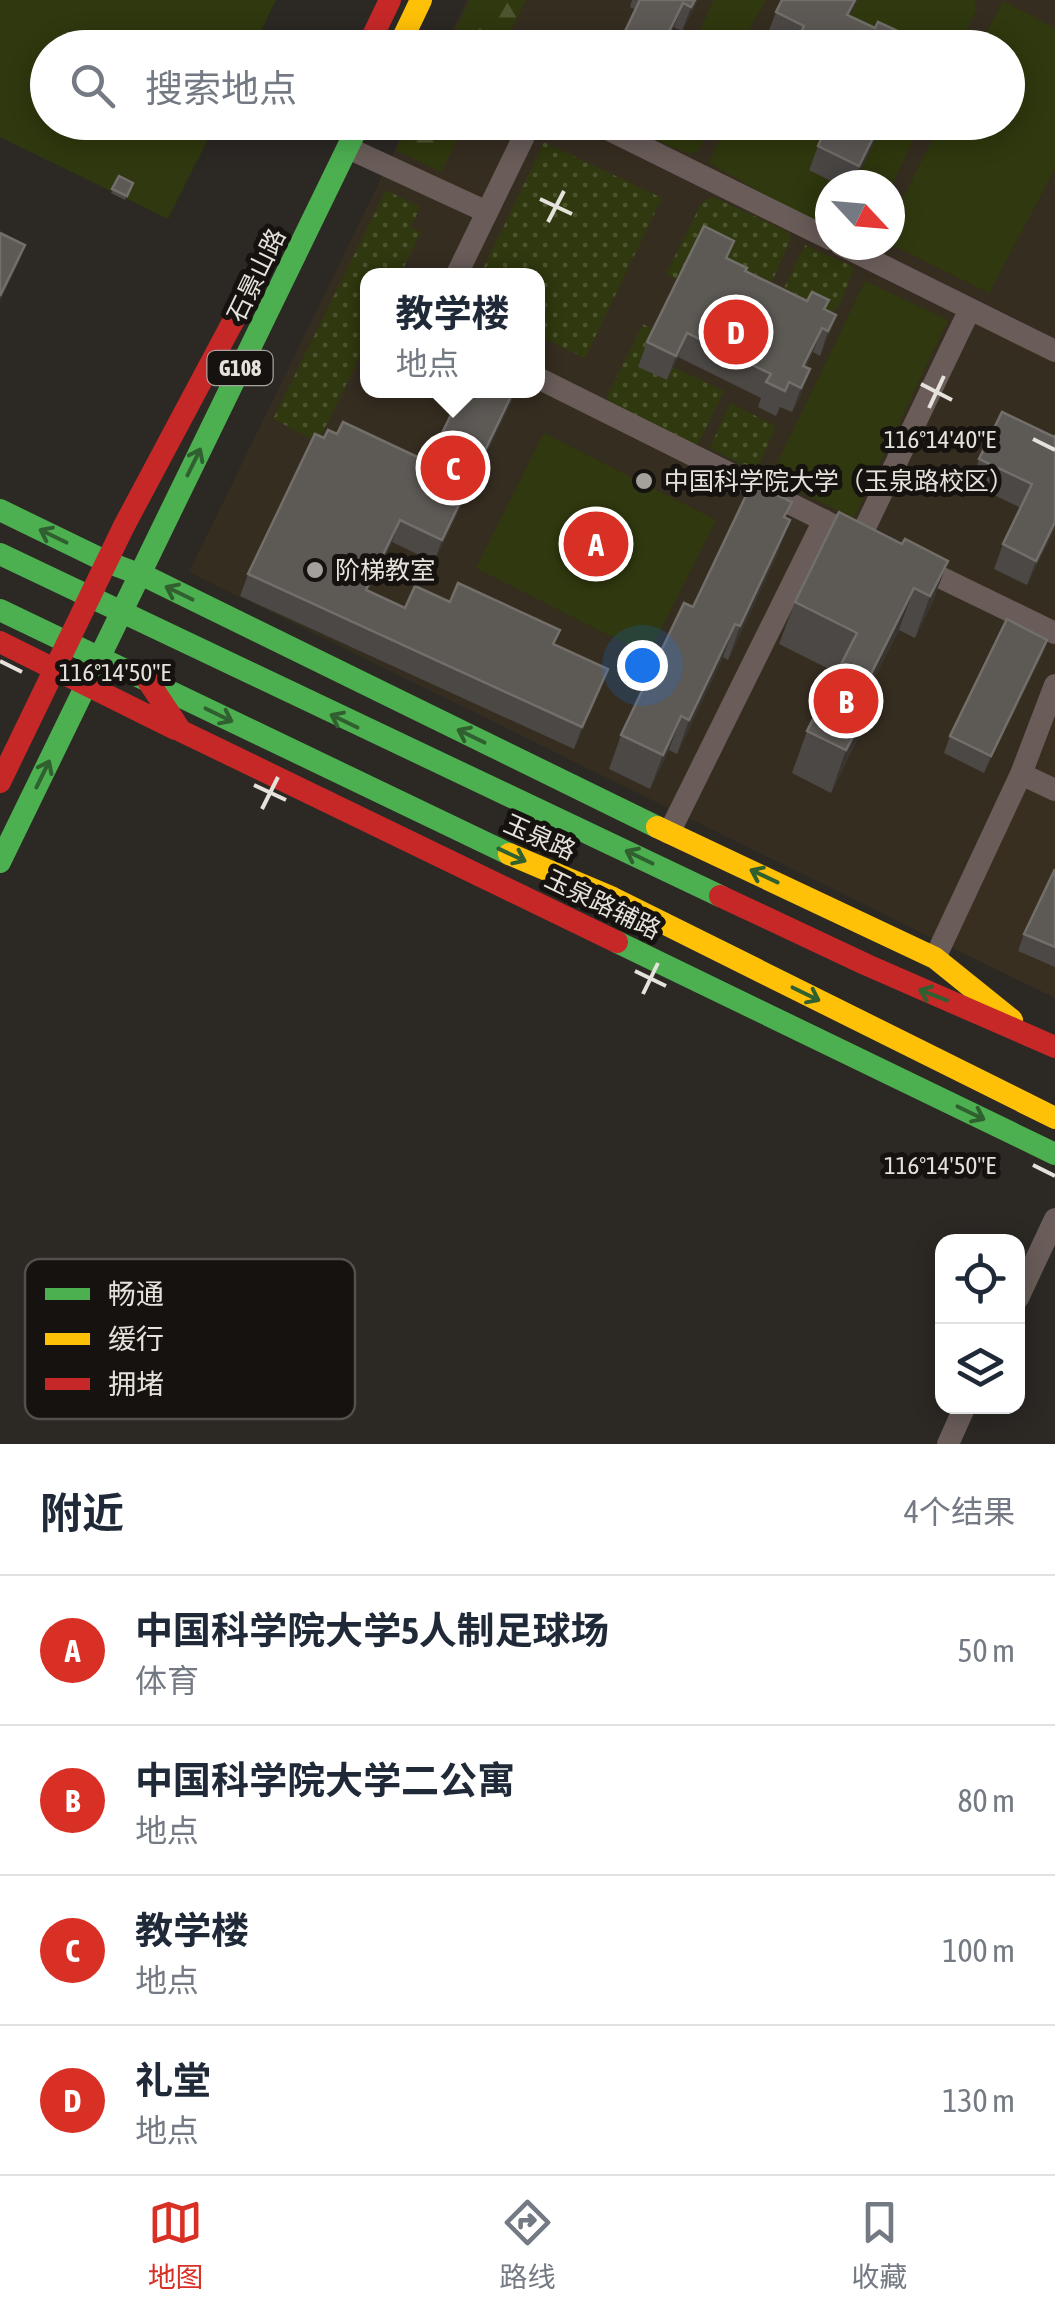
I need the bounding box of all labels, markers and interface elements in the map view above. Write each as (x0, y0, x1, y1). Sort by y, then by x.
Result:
search box (30, 30, 1025, 140)
icon: search (65, 58, 120, 113)
text: 搜索地点 (145, 67, 297, 110)
north arrow (815, 170, 905, 260)
street label: 石景山路 (221, 224, 291, 326)
popup (360, 268, 545, 398)
text: 教学楼 (395, 292, 510, 335)
pin: D (704, 294, 768, 370)
text: 地点 (395, 345, 460, 382)
road number: G108 (208, 351, 272, 385)
text: 116°14'40"E (884, 425, 996, 453)
pin: C (420, 430, 486, 506)
one-way arrow (185, 448, 204, 477)
place label: 中国科学院大学（玉泉路校区） (664, 467, 1014, 495)
marker: 中国科学院大学（玉泉路校区） (633, 470, 655, 492)
pin: A (564, 506, 628, 582)
one-way arrow (39, 525, 69, 544)
place label: 阶梯教室 (335, 556, 435, 584)
marker: 阶梯教室 (304, 559, 326, 581)
one-way arrow (165, 583, 195, 602)
your location (617, 640, 668, 691)
text: 116°14'50"E (59, 658, 171, 686)
pin: B (814, 664, 878, 738)
one-way arrow (204, 706, 233, 725)
one-way arrow (330, 710, 360, 729)
one-way arrow (456, 726, 486, 745)
one-way arrow (34, 760, 53, 790)
street label: 玉泉路 (500, 809, 580, 865)
one-way arrow (496, 847, 526, 866)
one-way arrow (625, 847, 654, 866)
street label: 玉泉路辅路 (541, 864, 665, 944)
one-way arrow (750, 866, 780, 885)
one-way arrow (790, 985, 820, 1004)
one-way arrow (918, 985, 949, 1003)
one-way arrow (955, 1105, 985, 1124)
text: 116°14'50"E (884, 1151, 996, 1179)
map controls (935, 1234, 1025, 1414)
button: locate (935, 1234, 1025, 1324)
legend (25, 1259, 355, 1419)
text: 畅通 (108, 1278, 164, 1310)
text: 缓行 (108, 1323, 164, 1355)
button: layers (935, 1324, 1025, 1414)
text: 拥堵 (108, 1368, 164, 1400)
text: 附近 (40, 1489, 124, 1537)
text: 4个结果 (904, 1493, 1015, 1530)
text: 中国科学院大学5人制足球场 (135, 1609, 609, 1652)
text: A (65, 1632, 80, 1669)
text: 50 m (957, 1632, 1015, 1669)
text: 体育 (135, 1662, 199, 1699)
text: 中国科学院大学二公寓 (135, 1759, 515, 1802)
text: B (65, 1782, 80, 1819)
text: 80 m (957, 1782, 1015, 1819)
text: 地点 (135, 1812, 199, 1849)
text: 教学楼 (135, 1909, 249, 1952)
text: C (65, 1932, 80, 1969)
text: 100 m (942, 1932, 1015, 1969)
text: 地点 (135, 1962, 199, 1999)
text: 礼堂 (135, 2059, 211, 2102)
text: D (64, 2082, 81, 2119)
text: 130 m (942, 2082, 1015, 2119)
text: 地点 (135, 2112, 199, 2149)
tab: 地图 (148, 2195, 204, 2295)
tab: 路线 (499, 2195, 555, 2295)
tab: 收藏 (851, 2195, 907, 2295)

